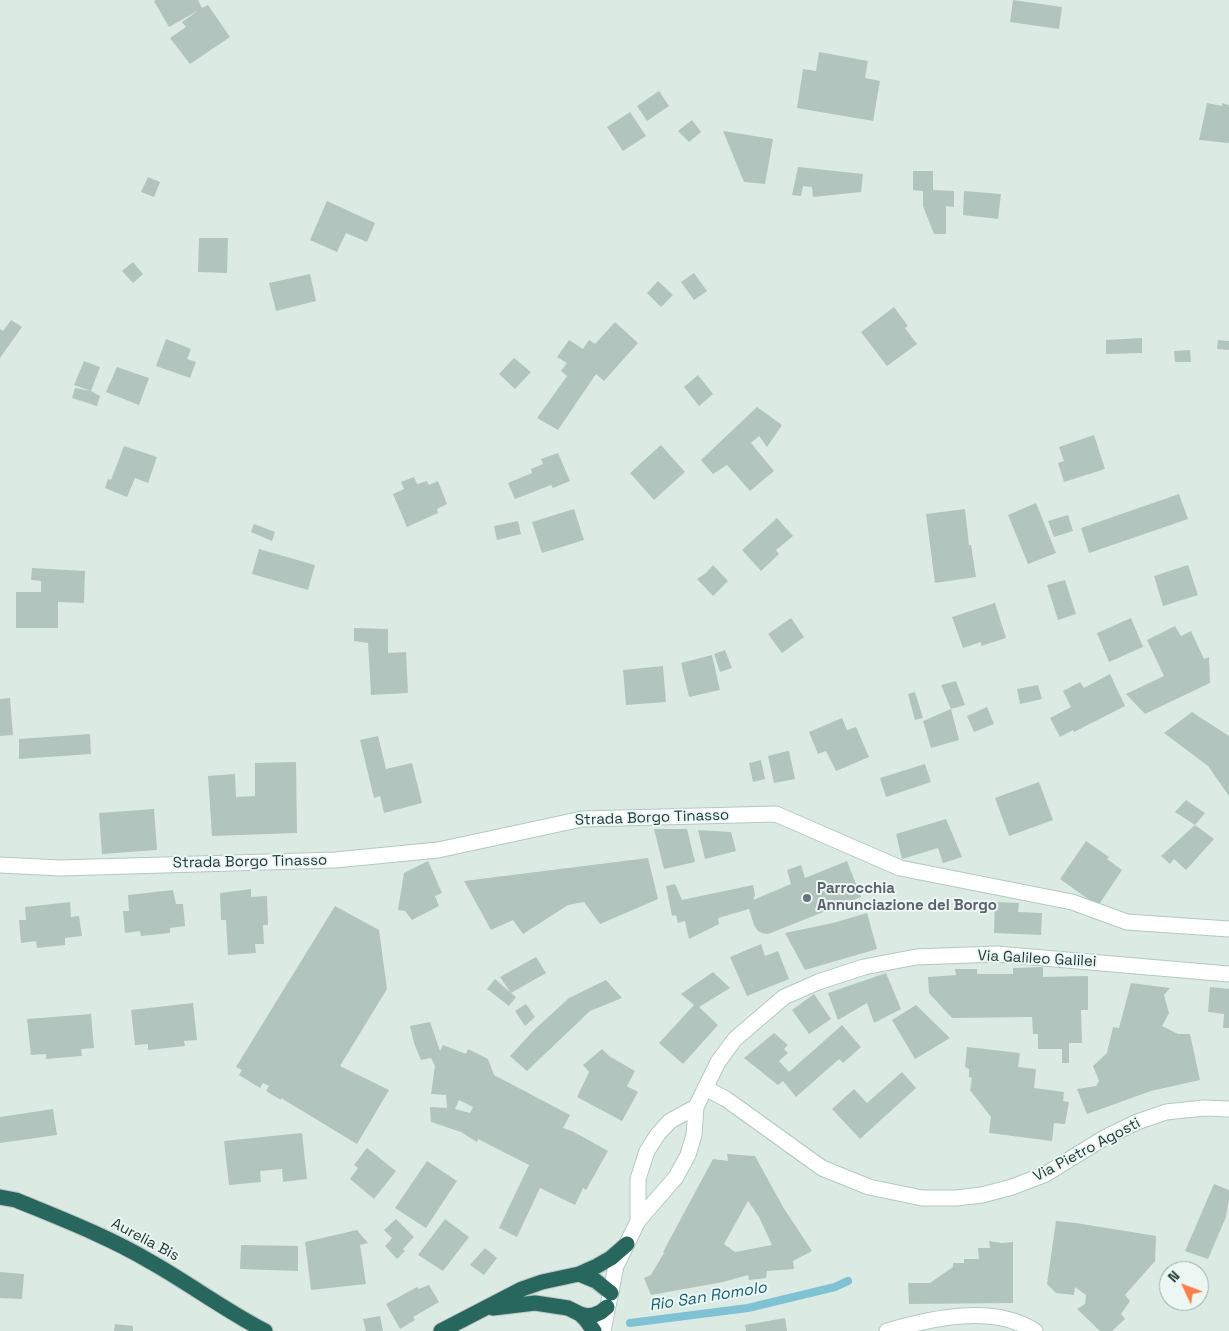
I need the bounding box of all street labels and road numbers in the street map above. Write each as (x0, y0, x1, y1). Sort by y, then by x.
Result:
street label: Strada Borgo Tinasso (574, 806, 730, 830)
street label: Strada Borgo Tinasso (173, 852, 327, 872)
street label: Via Galileo Galilei (977, 947, 1097, 971)
street label: Via Pietro Agosti (1030, 1114, 1144, 1186)
street label: Aurelia Bis (108, 1215, 182, 1265)

